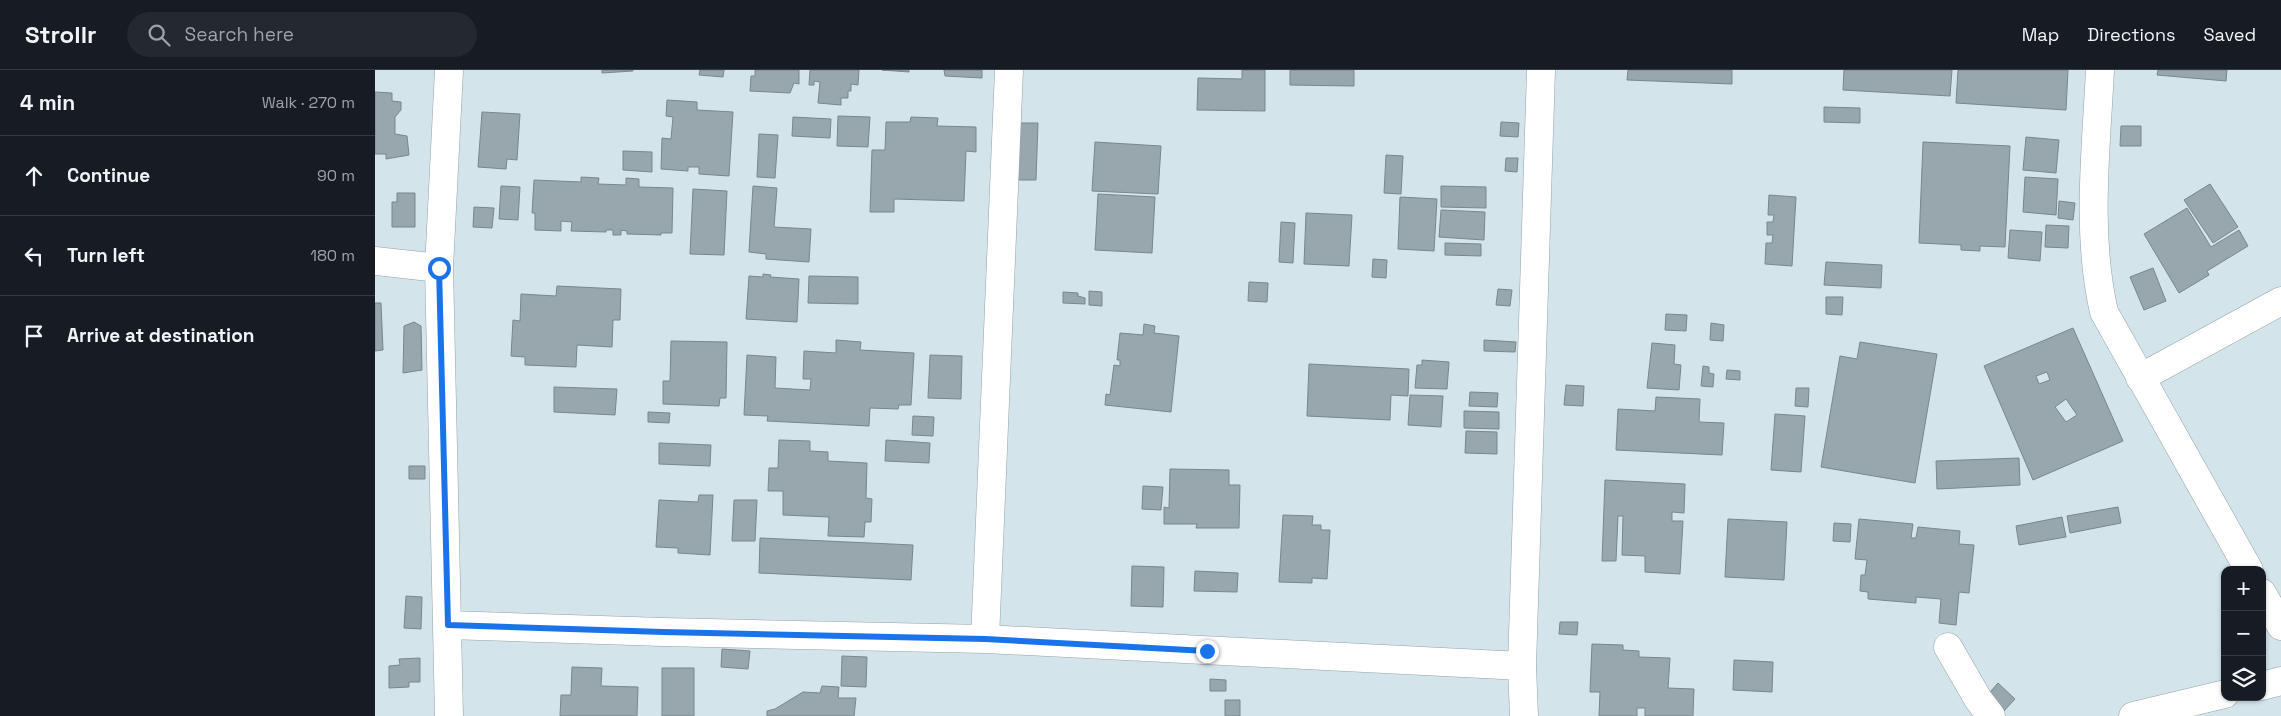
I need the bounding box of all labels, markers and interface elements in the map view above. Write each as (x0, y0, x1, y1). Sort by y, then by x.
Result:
search box (127, 12, 477, 57)
text: Strollr (25, 19, 97, 50)
icon: search (145, 21, 173, 49)
text: Search here (185, 22, 294, 47)
text: Map (2022, 23, 2059, 46)
text: Directions (2087, 23, 2176, 46)
text: Saved (2204, 23, 2256, 46)
text: 4 min (20, 89, 75, 116)
text: Walk · 270 m (262, 92, 355, 113)
icon: ahead (20, 162, 48, 190)
text: Continue (67, 163, 150, 188)
text: 90 m (317, 165, 355, 186)
icon: left (20, 242, 48, 270)
text: Turn left (67, 243, 145, 268)
text: 180 m (310, 245, 355, 266)
route start (428, 257, 451, 280)
icon: arrive (20, 322, 48, 350)
text: Arrive at destination (67, 323, 255, 348)
map controls (2221, 566, 2266, 701)
button: + (2221, 566, 2266, 611)
button: − (2221, 611, 2266, 656)
route end (1196, 640, 1219, 663)
button: layers (2221, 656, 2266, 701)

